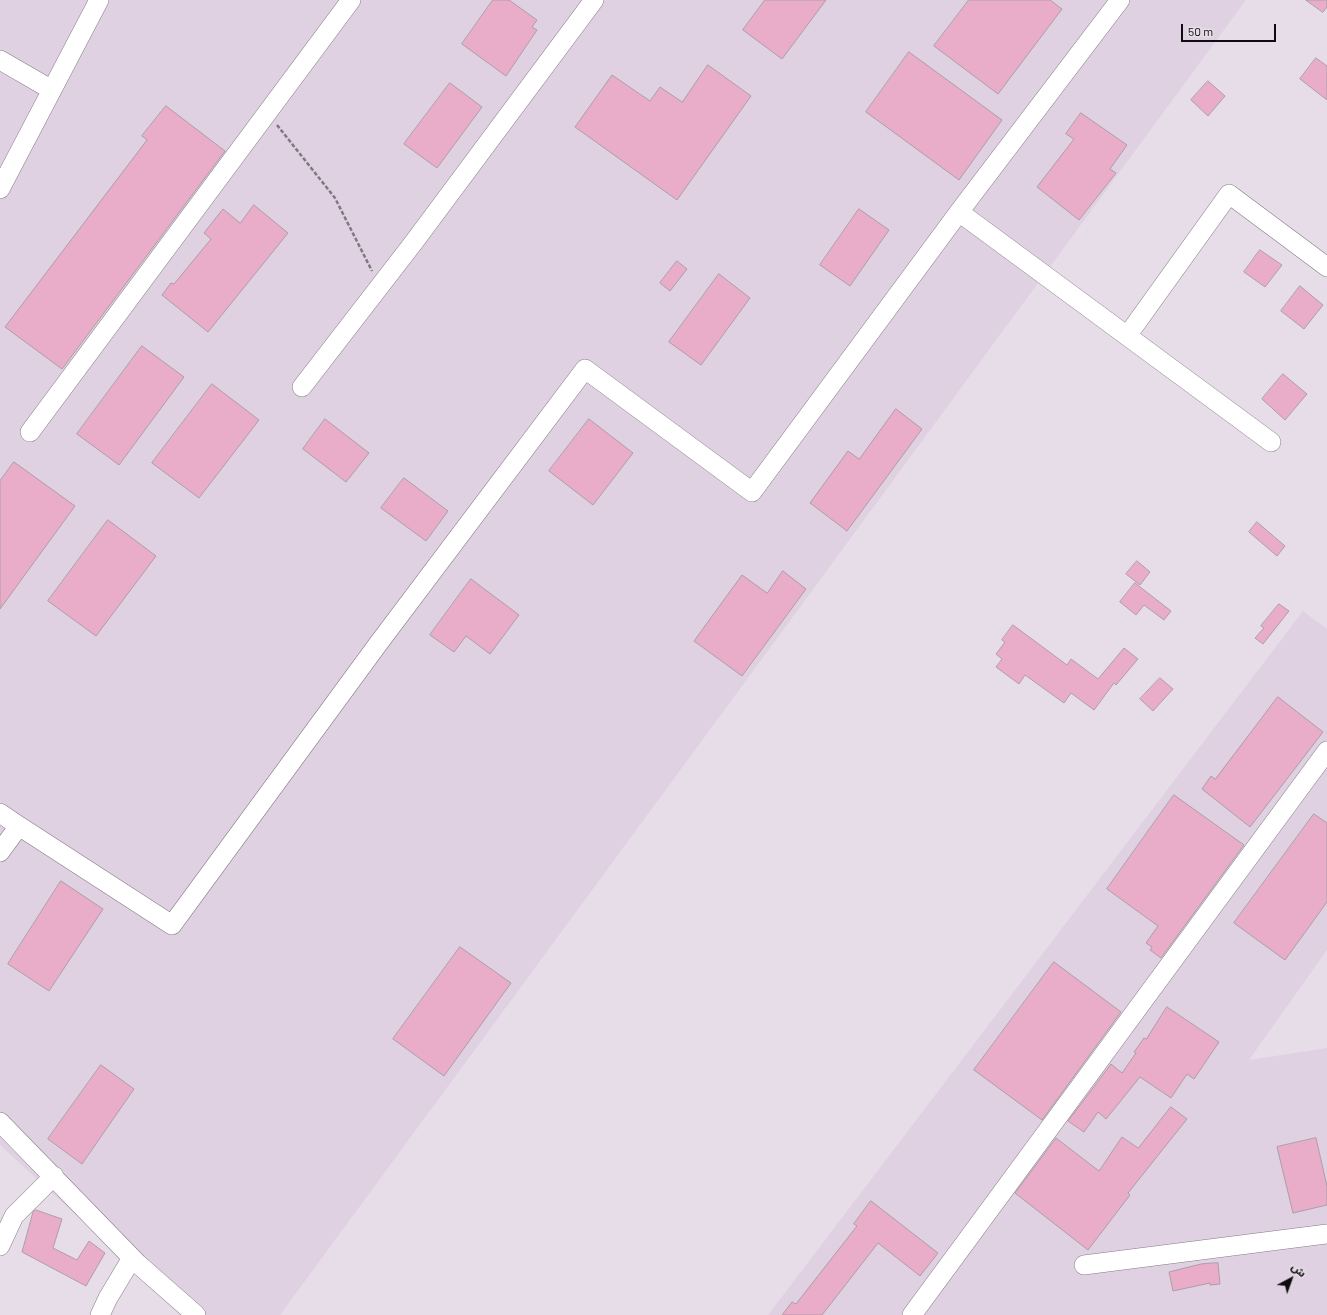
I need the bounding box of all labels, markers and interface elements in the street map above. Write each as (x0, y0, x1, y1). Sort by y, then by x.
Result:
scale bar (1183, 16, 1278, 42)
text: 50 m (1188, 24, 1213, 38)
north arrow (1271, 1259, 1311, 1299)
text: ش (1289, 1260, 1309, 1279)

